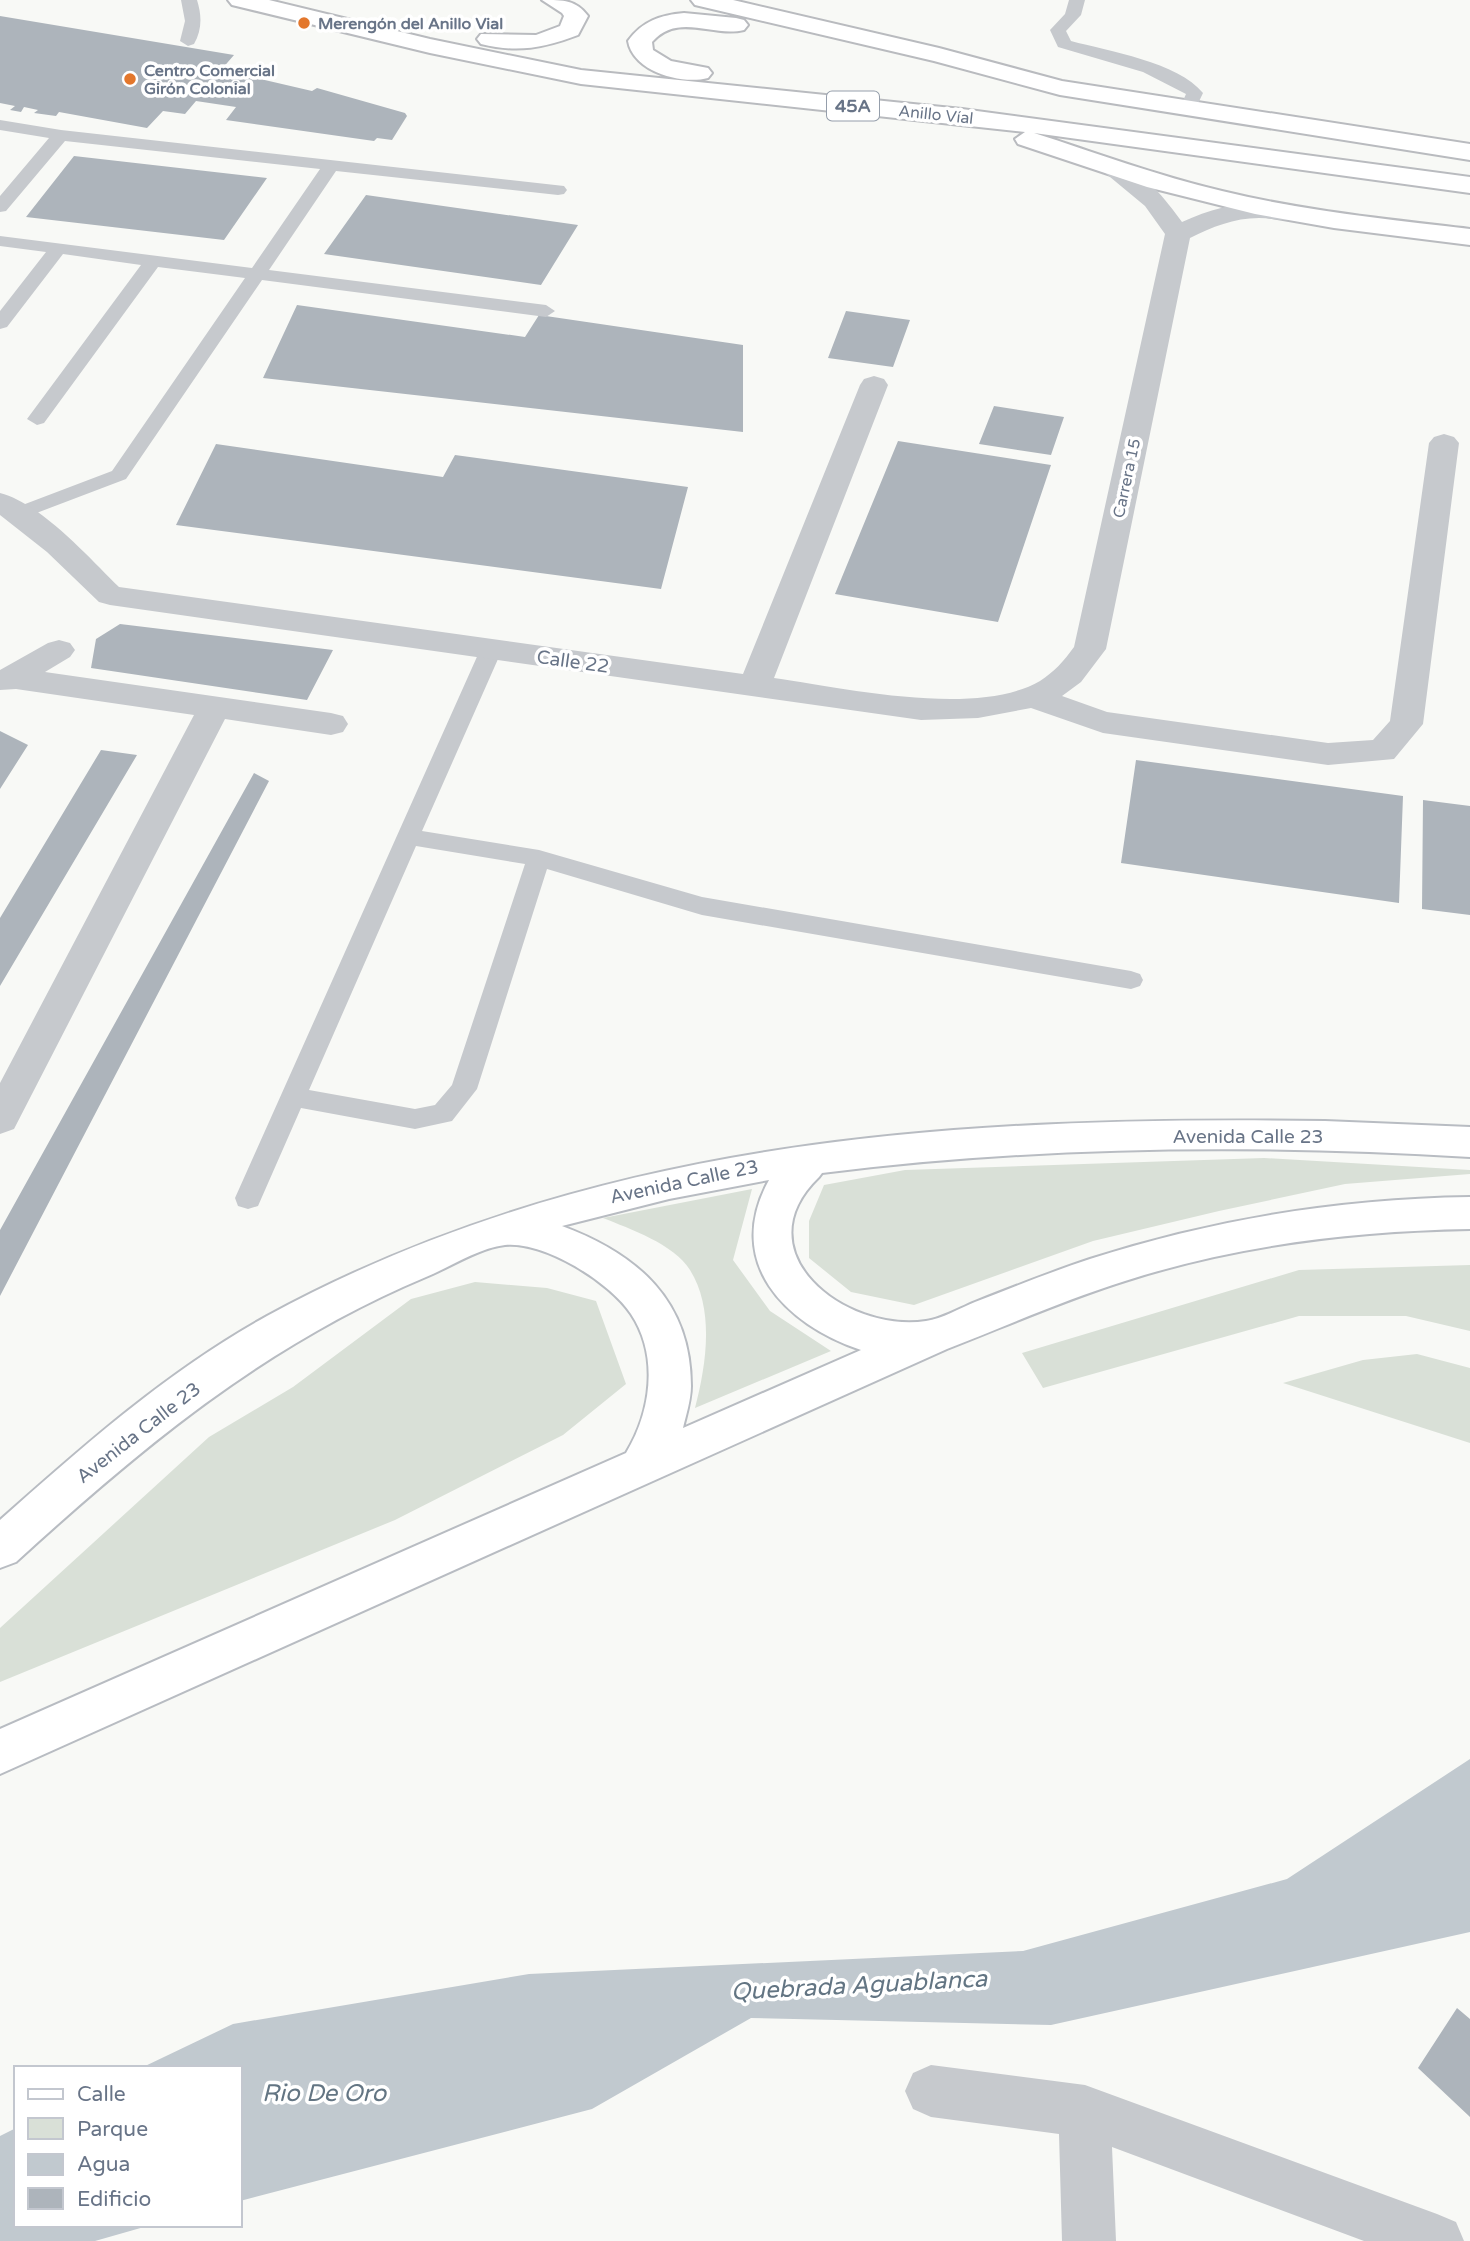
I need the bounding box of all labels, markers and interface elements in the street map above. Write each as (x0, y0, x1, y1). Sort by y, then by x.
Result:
place label: Merengón del Anillo Vial (318, 14, 503, 34)
marker: Merengón del Anillo Vial (296, 15, 312, 31)
place label: Centro Comercial Girón Colonial (144, 61, 275, 99)
marker: Centro Comercial Girón Colonial (122, 71, 138, 87)
road number: 45A (827, 92, 879, 120)
street label: Anillo Víal (897, 101, 974, 129)
street label: Carrera 15 (1109, 437, 1145, 520)
street label: Calle 22 (535, 646, 610, 678)
street label: Avenida Calle 23 (1173, 1126, 1324, 1148)
street label: Avenida Calle 23 (608, 1156, 760, 1208)
street label: Avenida Calle 23 (72, 1378, 205, 1488)
water label: Quebrada Aguablanca (730, 1964, 988, 2007)
legend (14, 2066, 242, 2227)
water label: Rio De Oro (262, 2079, 387, 2108)
text: Calle (77, 2082, 126, 2107)
text: Parque (77, 2117, 148, 2142)
text: Agua (77, 2152, 130, 2177)
text: Edificio (77, 2187, 151, 2212)

